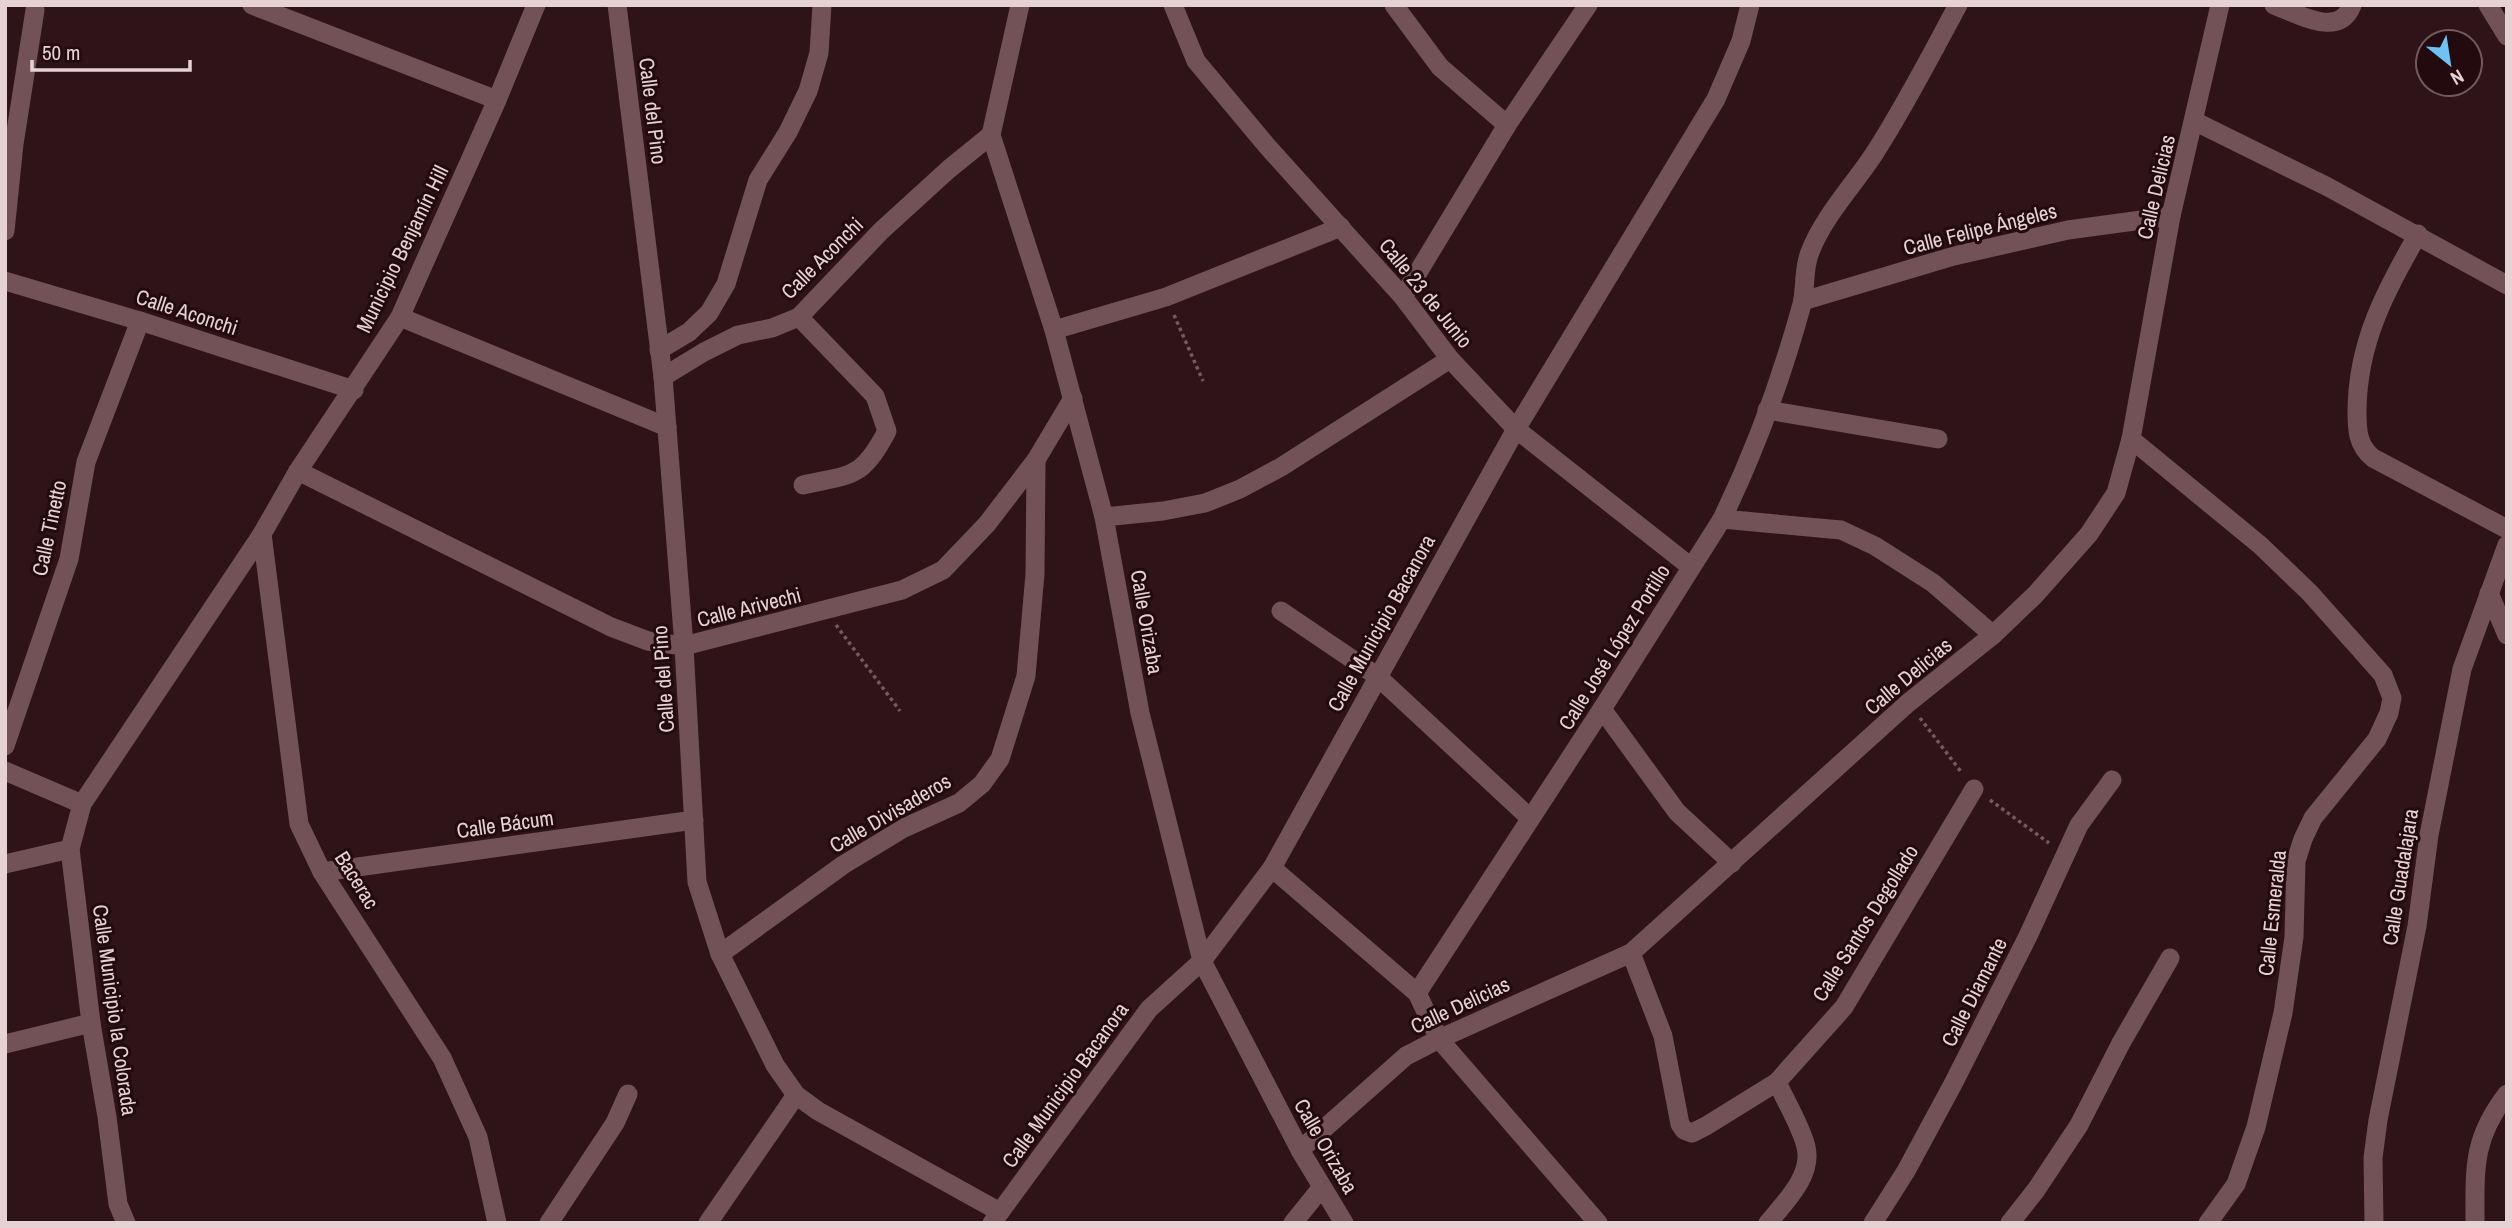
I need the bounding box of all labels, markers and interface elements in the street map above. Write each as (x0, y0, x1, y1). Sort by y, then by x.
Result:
scale bar (32, 28, 189, 72)
north arrow (2414, 28, 2484, 98)
text: 50 m (42, 38, 80, 67)
street label: Calle del Pino (632, 56, 674, 166)
text: N (2446, 64, 2469, 92)
street label: Calle Delicias (2130, 132, 2182, 242)
street label: Municipio Benjamín Hill (349, 160, 455, 338)
street label: Calle Felipe Ángeles (1900, 196, 2060, 262)
street label: Calle Aconchi (775, 211, 869, 305)
street label: Calle 23 de Junio (1373, 232, 1479, 354)
street label: Calle Aconchi (132, 282, 242, 342)
street label: Calle Tinetto (25, 478, 73, 578)
street label: Calle Municipio Bacanora (1320, 529, 1442, 717)
street label: Calle José López Portillo (1551, 559, 1677, 735)
street label: Calle Orizaba (1124, 568, 1170, 677)
street label: Calle Arivechi (694, 580, 804, 634)
street label: Calle del Pino (645, 625, 681, 733)
street label: Calle Delicias (1858, 631, 1958, 721)
street label: Calle Divisaderos (824, 766, 956, 860)
street label: Calle Bácum (455, 803, 555, 845)
street label: Calle Guadalajara (2375, 806, 2425, 947)
street label: Calle Santos Degollado (1805, 839, 1925, 1007)
street label: Bacerac (328, 846, 386, 914)
street label: Calle Esmeralda (2251, 848, 2293, 977)
street label: Calle Municipio la Colorada (86, 903, 144, 1118)
street label: Calle Diamante (1934, 933, 2014, 1051)
street label: Calle Delicias (1406, 969, 1514, 1041)
street label: Calle Municipio Bacanora (995, 996, 1135, 1174)
street label: Calle Orizaba (1287, 1093, 1365, 1199)

